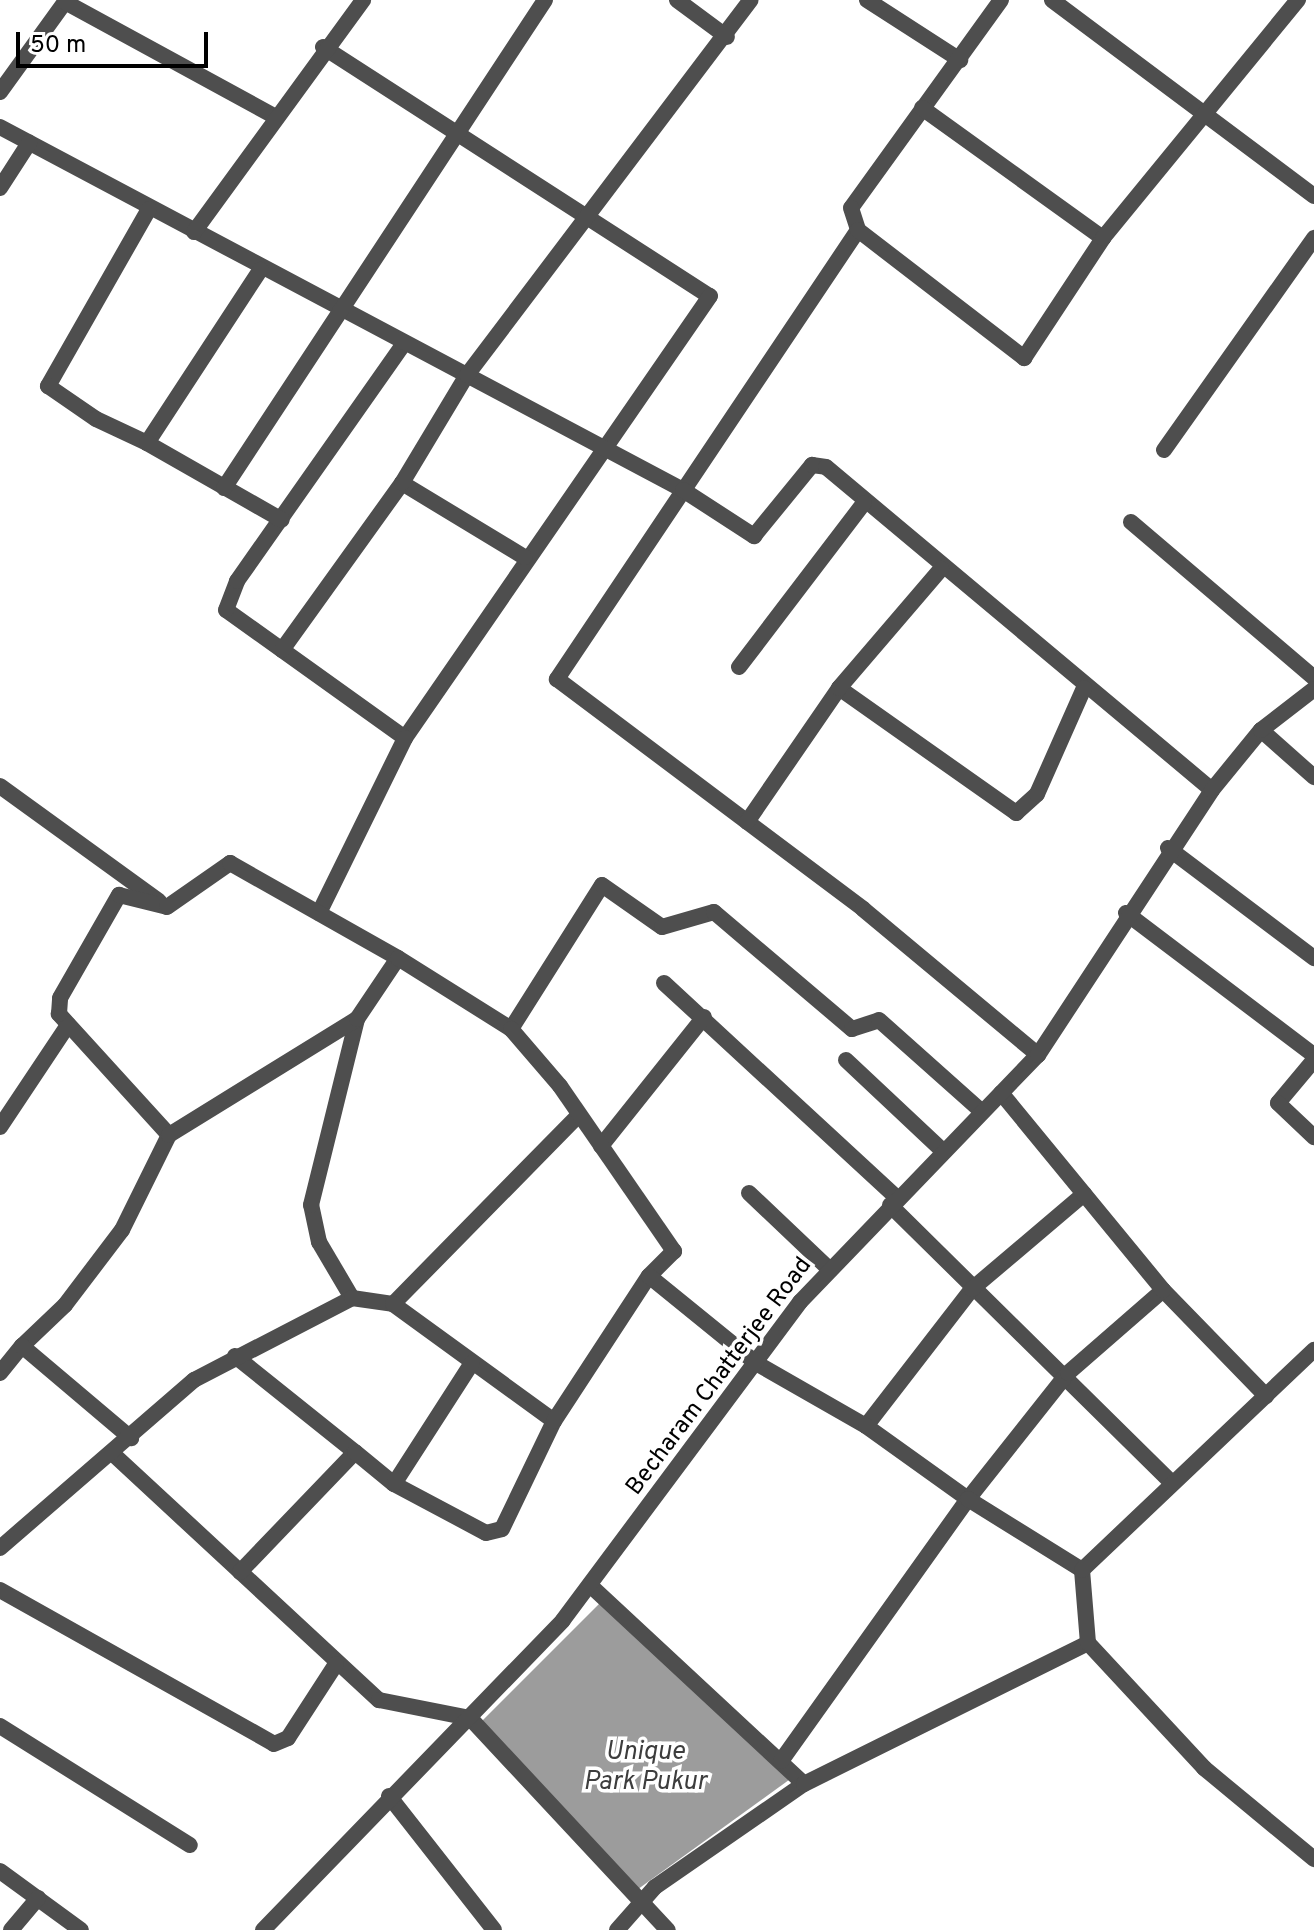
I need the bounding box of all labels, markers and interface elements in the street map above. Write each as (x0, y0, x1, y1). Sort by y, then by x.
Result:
scale bar (20, 16, 212, 66)
text: 50 m (30, 31, 86, 61)
street label: Becharam Chatterjee Road (621, 1252, 819, 1502)
water label: Unique Park Pukur (583, 1737, 707, 1798)

